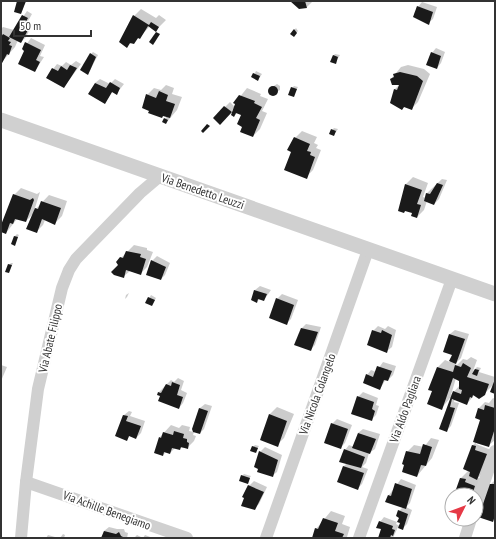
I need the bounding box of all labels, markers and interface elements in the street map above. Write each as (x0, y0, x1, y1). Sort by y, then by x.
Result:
scale bar (14, 12, 91, 38)
text: 50 m (20, 18, 41, 33)
street label: Via Benedetto Leuzzi (159, 169, 246, 212)
street label: Via Abate Filippo (35, 302, 65, 375)
street label: Via Nicola Colangelo (295, 351, 339, 438)
street label: Via Aldo Pagliara (386, 373, 424, 445)
street label: Via Achille Benegiamo (60, 487, 153, 533)
north arrow (444, 487, 484, 527)
text: N (464, 493, 479, 507)

